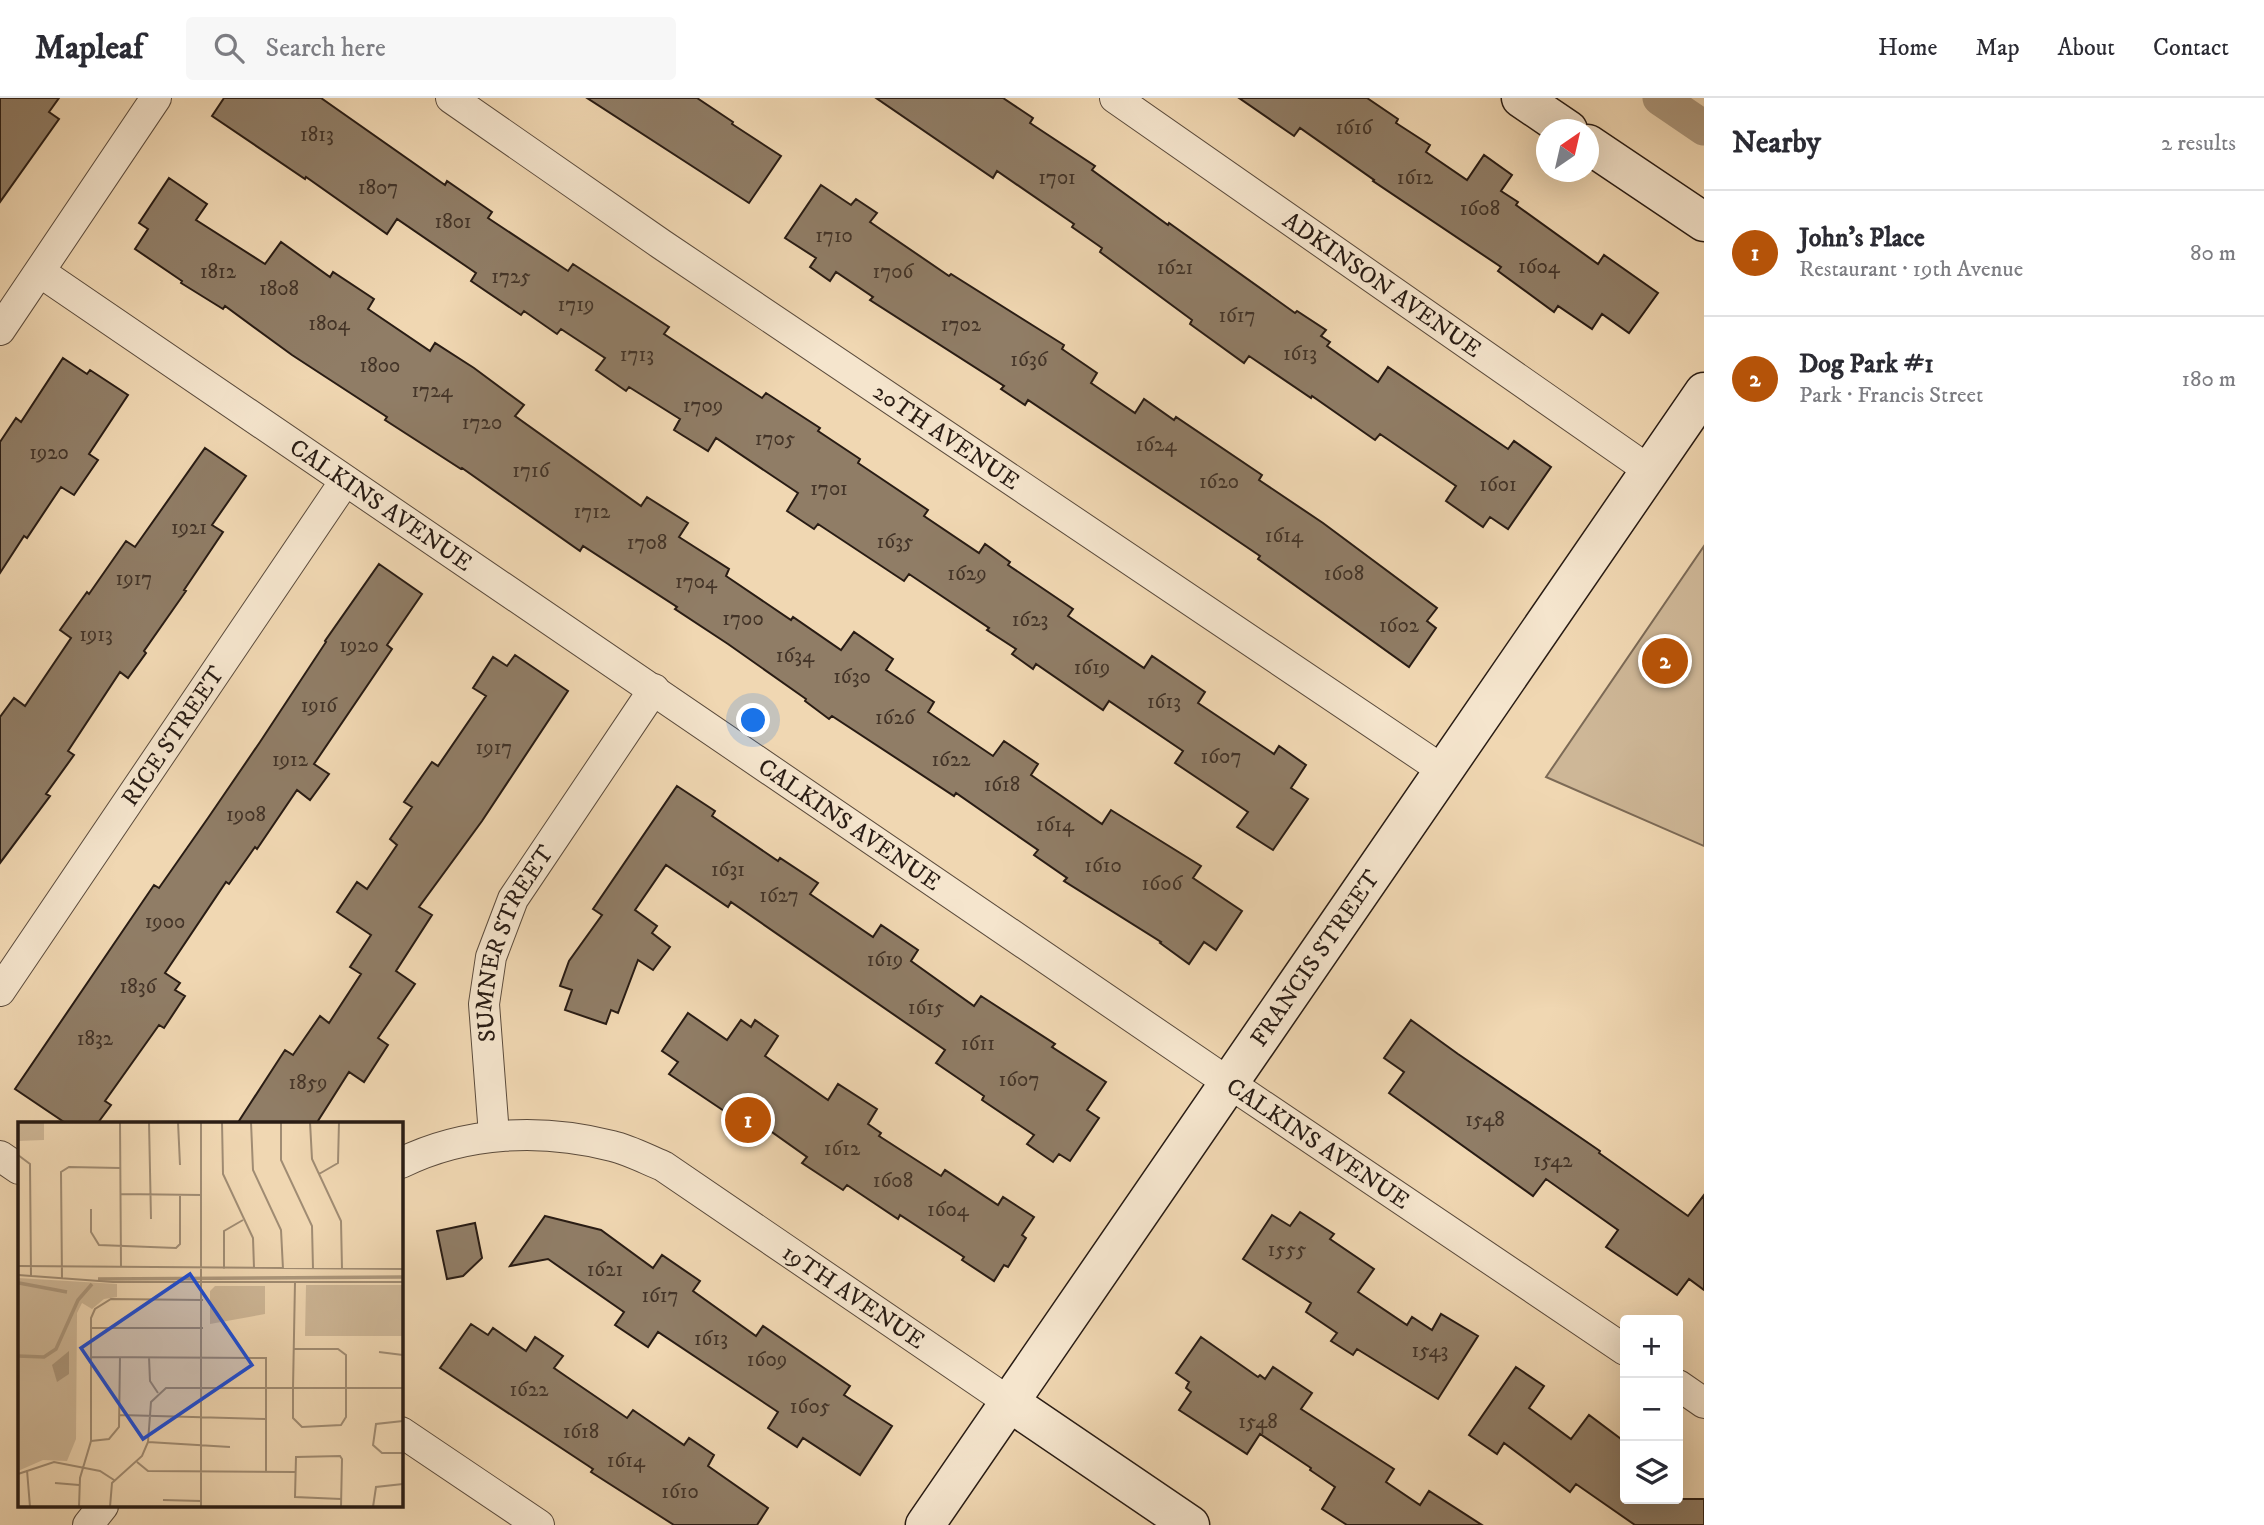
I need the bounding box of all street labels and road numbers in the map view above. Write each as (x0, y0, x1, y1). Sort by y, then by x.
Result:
street label: ADKINSON AVENUE (1277, 206, 1487, 365)
street label: 20TH AVENUE (867, 377, 1025, 497)
street label: CALKINS AVENUE (284, 433, 478, 578)
street label: RICE STREET (115, 661, 231, 812)
street label: CALKINS AVENUE (752, 752, 946, 898)
street label: SUMNER STREET (469, 840, 561, 1043)
street label: FRANCIS STREET (1244, 864, 1387, 1053)
street label: CALKINS AVENUE (1220, 1072, 1415, 1217)
street label: 19TH AVENUE (776, 1238, 930, 1356)

